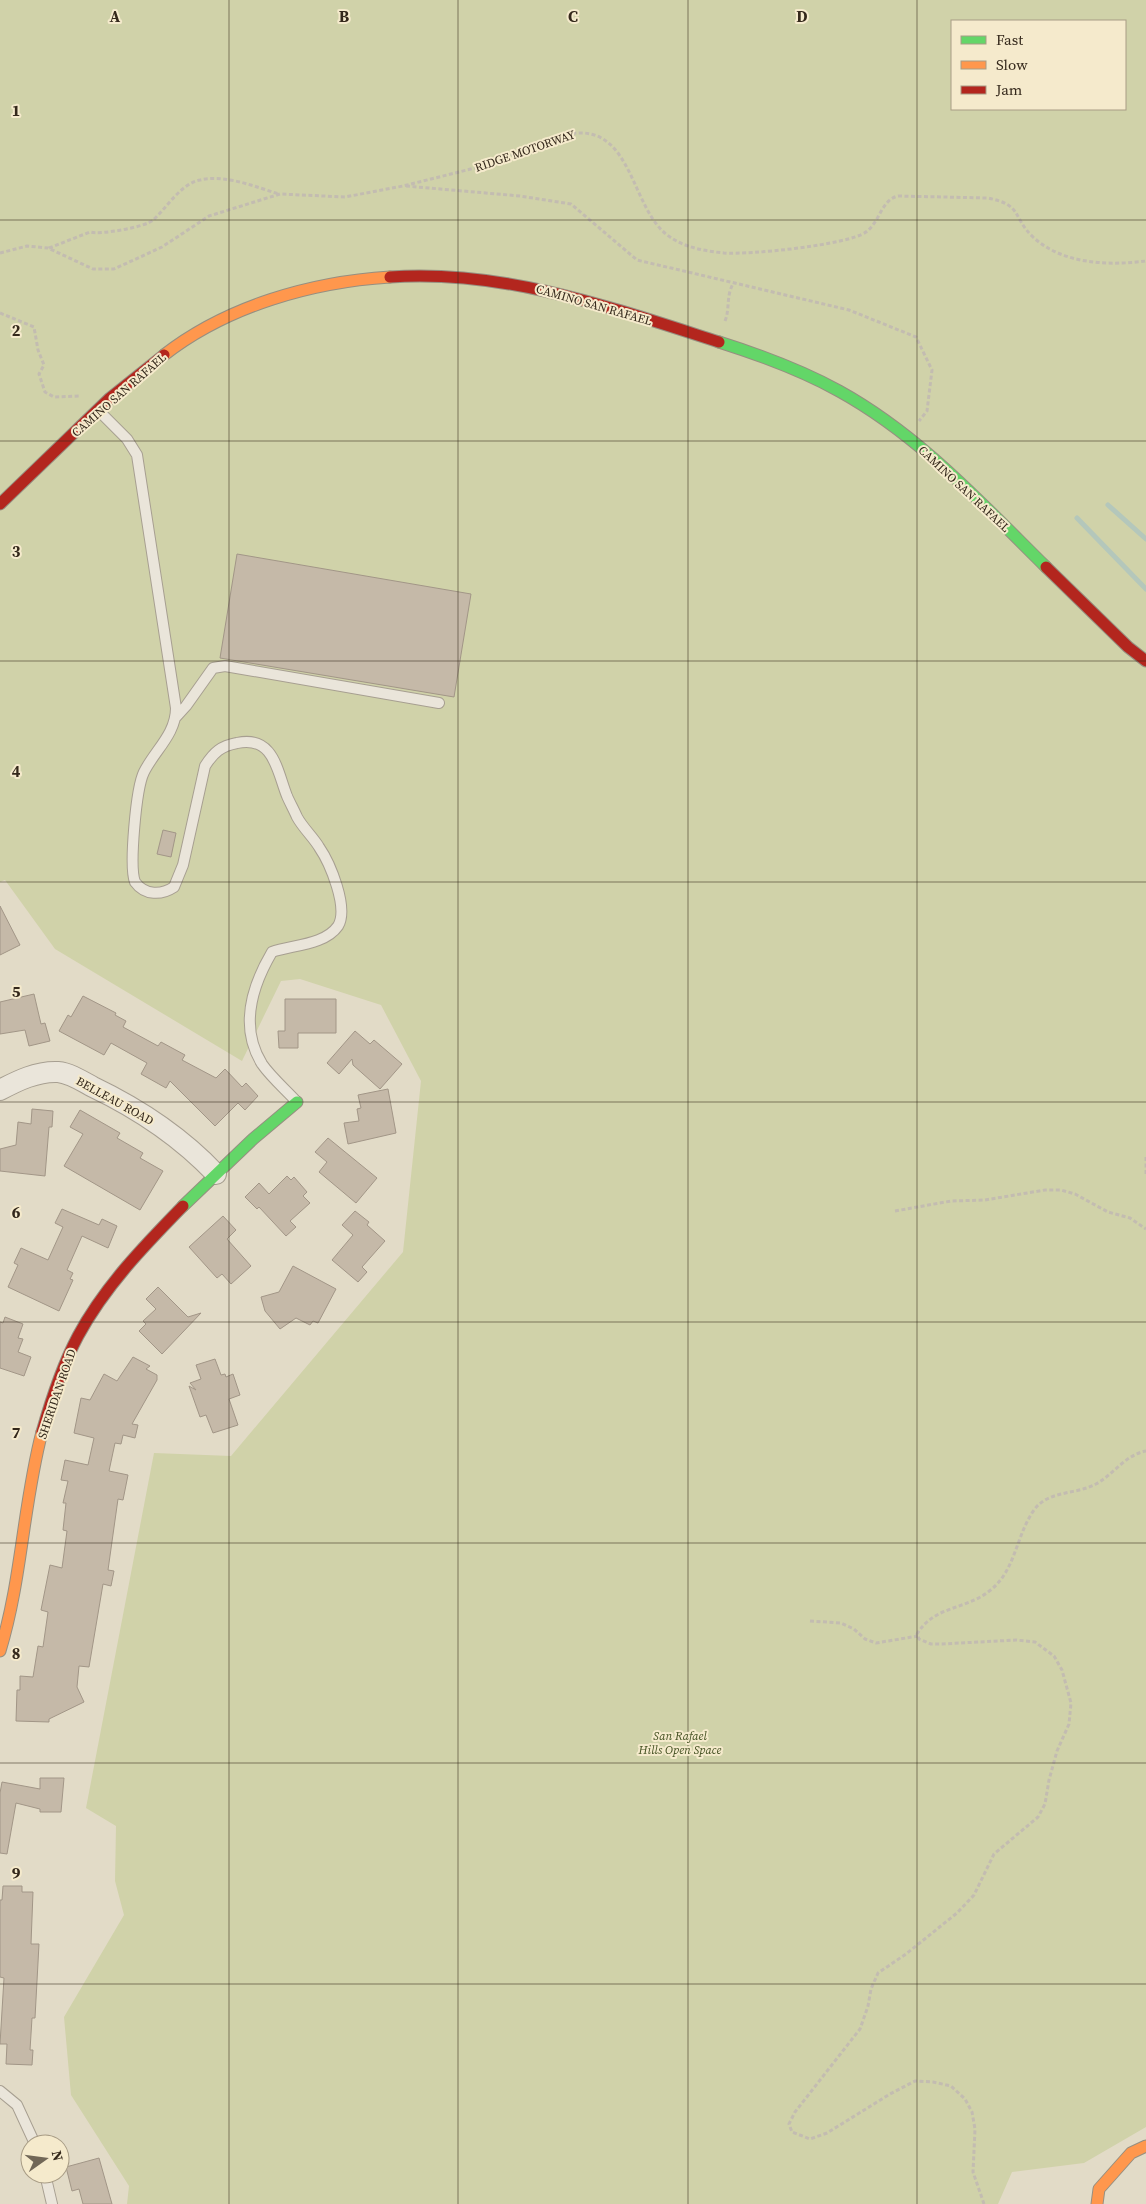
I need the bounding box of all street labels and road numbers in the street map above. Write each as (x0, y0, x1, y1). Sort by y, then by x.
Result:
street label: RIDGE MOTORWAY (473, 126, 578, 176)
street label: CAMINO SAN RAFAEL (534, 281, 654, 329)
street label: CAMINO SAN RAFAEL (68, 350, 170, 440)
street label: CAMINO SAN RAFAEL (915, 442, 1013, 536)
street label: BELLEAU ROAD (73, 1073, 157, 1129)
street label: SHERIDAN ROAD (34, 1347, 80, 1441)

